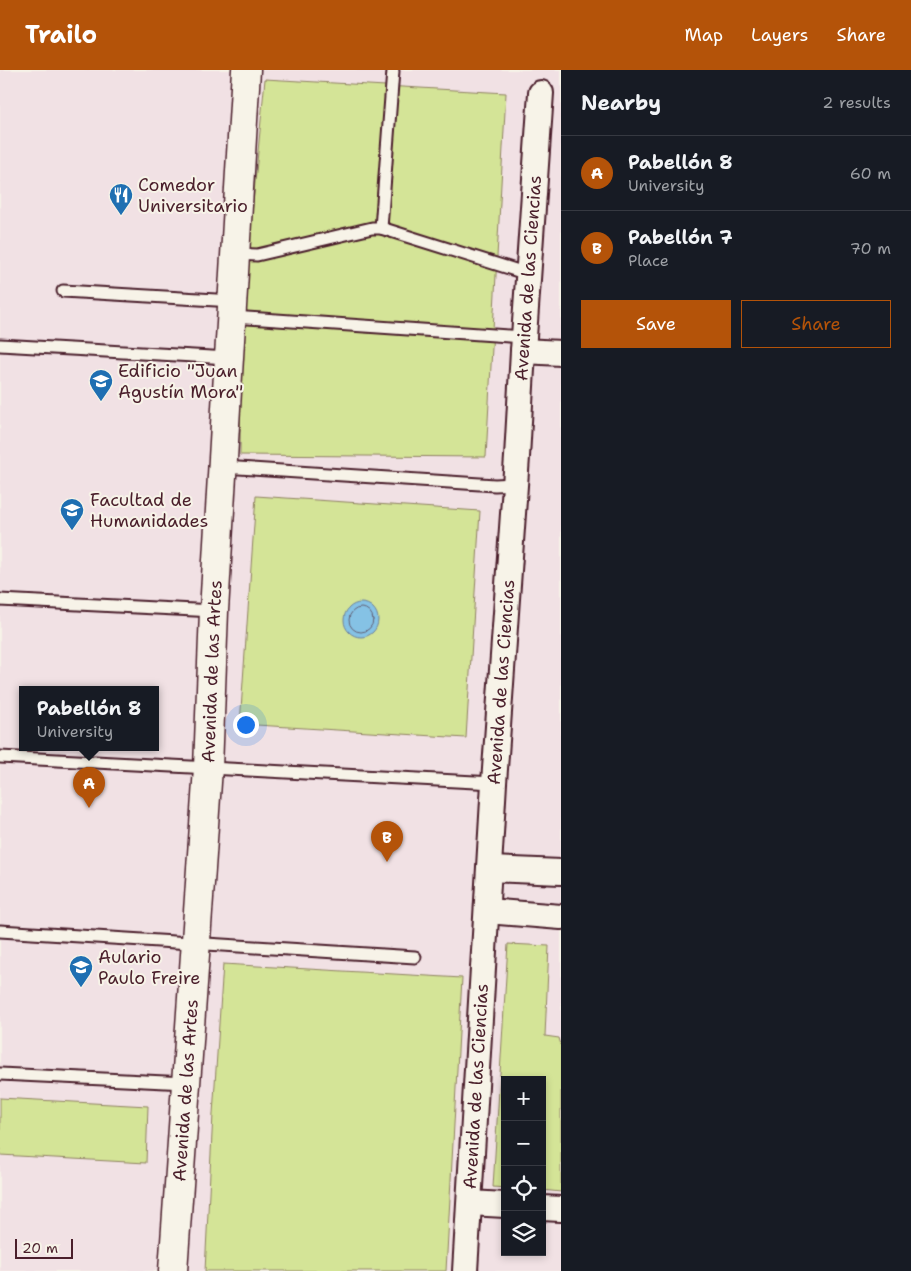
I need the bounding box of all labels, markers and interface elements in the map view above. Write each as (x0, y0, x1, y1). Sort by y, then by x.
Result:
text: Trailo (25, 19, 97, 51)
text: Map (685, 23, 723, 47)
text: Layers (751, 23, 808, 47)
text: Share (836, 23, 886, 47)
text: Nearby (581, 89, 661, 117)
text: 2 results (822, 92, 891, 113)
text: Pabellón 8 (628, 150, 732, 175)
text: A (591, 163, 603, 184)
text: 60 m (850, 163, 891, 184)
place label: Comedor Universitario (138, 173, 248, 218)
street label: Avenida de las Ciencias (509, 174, 547, 382)
text: University (628, 175, 704, 196)
restaurant icon: Comedor Universitario (108, 182, 134, 216)
text: Pabellón 7 (628, 225, 732, 250)
text: B (592, 238, 602, 259)
text: 70 m (850, 238, 891, 259)
text: Place (628, 250, 669, 271)
button: Save (581, 300, 731, 348)
button: Share (741, 300, 891, 348)
place label: Edificio "Juan Agustín Mora" (118, 359, 243, 404)
school or university icon: Edificio "Juan Agustín Mora" (88, 368, 114, 402)
place label: Facultad de Humanidades (90, 488, 208, 533)
school or university icon: Facultad de Humanidades (59, 497, 85, 531)
street label: Avenida de las Ciencias (482, 578, 520, 786)
street label: Avenida de las Artes (196, 579, 228, 763)
popup (19, 686, 159, 751)
text: Pabellón 8 (37, 696, 141, 721)
your location (233, 712, 259, 738)
text: University (37, 721, 113, 742)
pin: A (73, 767, 105, 808)
pin: B (371, 821, 403, 862)
place label: Aulario Paulo Freire (98, 945, 200, 990)
school or university icon: Aulario Paulo Freire (68, 954, 94, 988)
street label: Avenida de las Ciencias (458, 983, 494, 1190)
street label: Avenida de las Artes (167, 998, 204, 1182)
map controls (501, 1076, 546, 1256)
button: + (501, 1076, 546, 1121)
button: − (501, 1121, 546, 1166)
button: locate (501, 1166, 546, 1211)
button: layers (501, 1211, 546, 1256)
scale bar (15, 1236, 72, 1259)
text: 20 m (22, 1239, 58, 1257)

